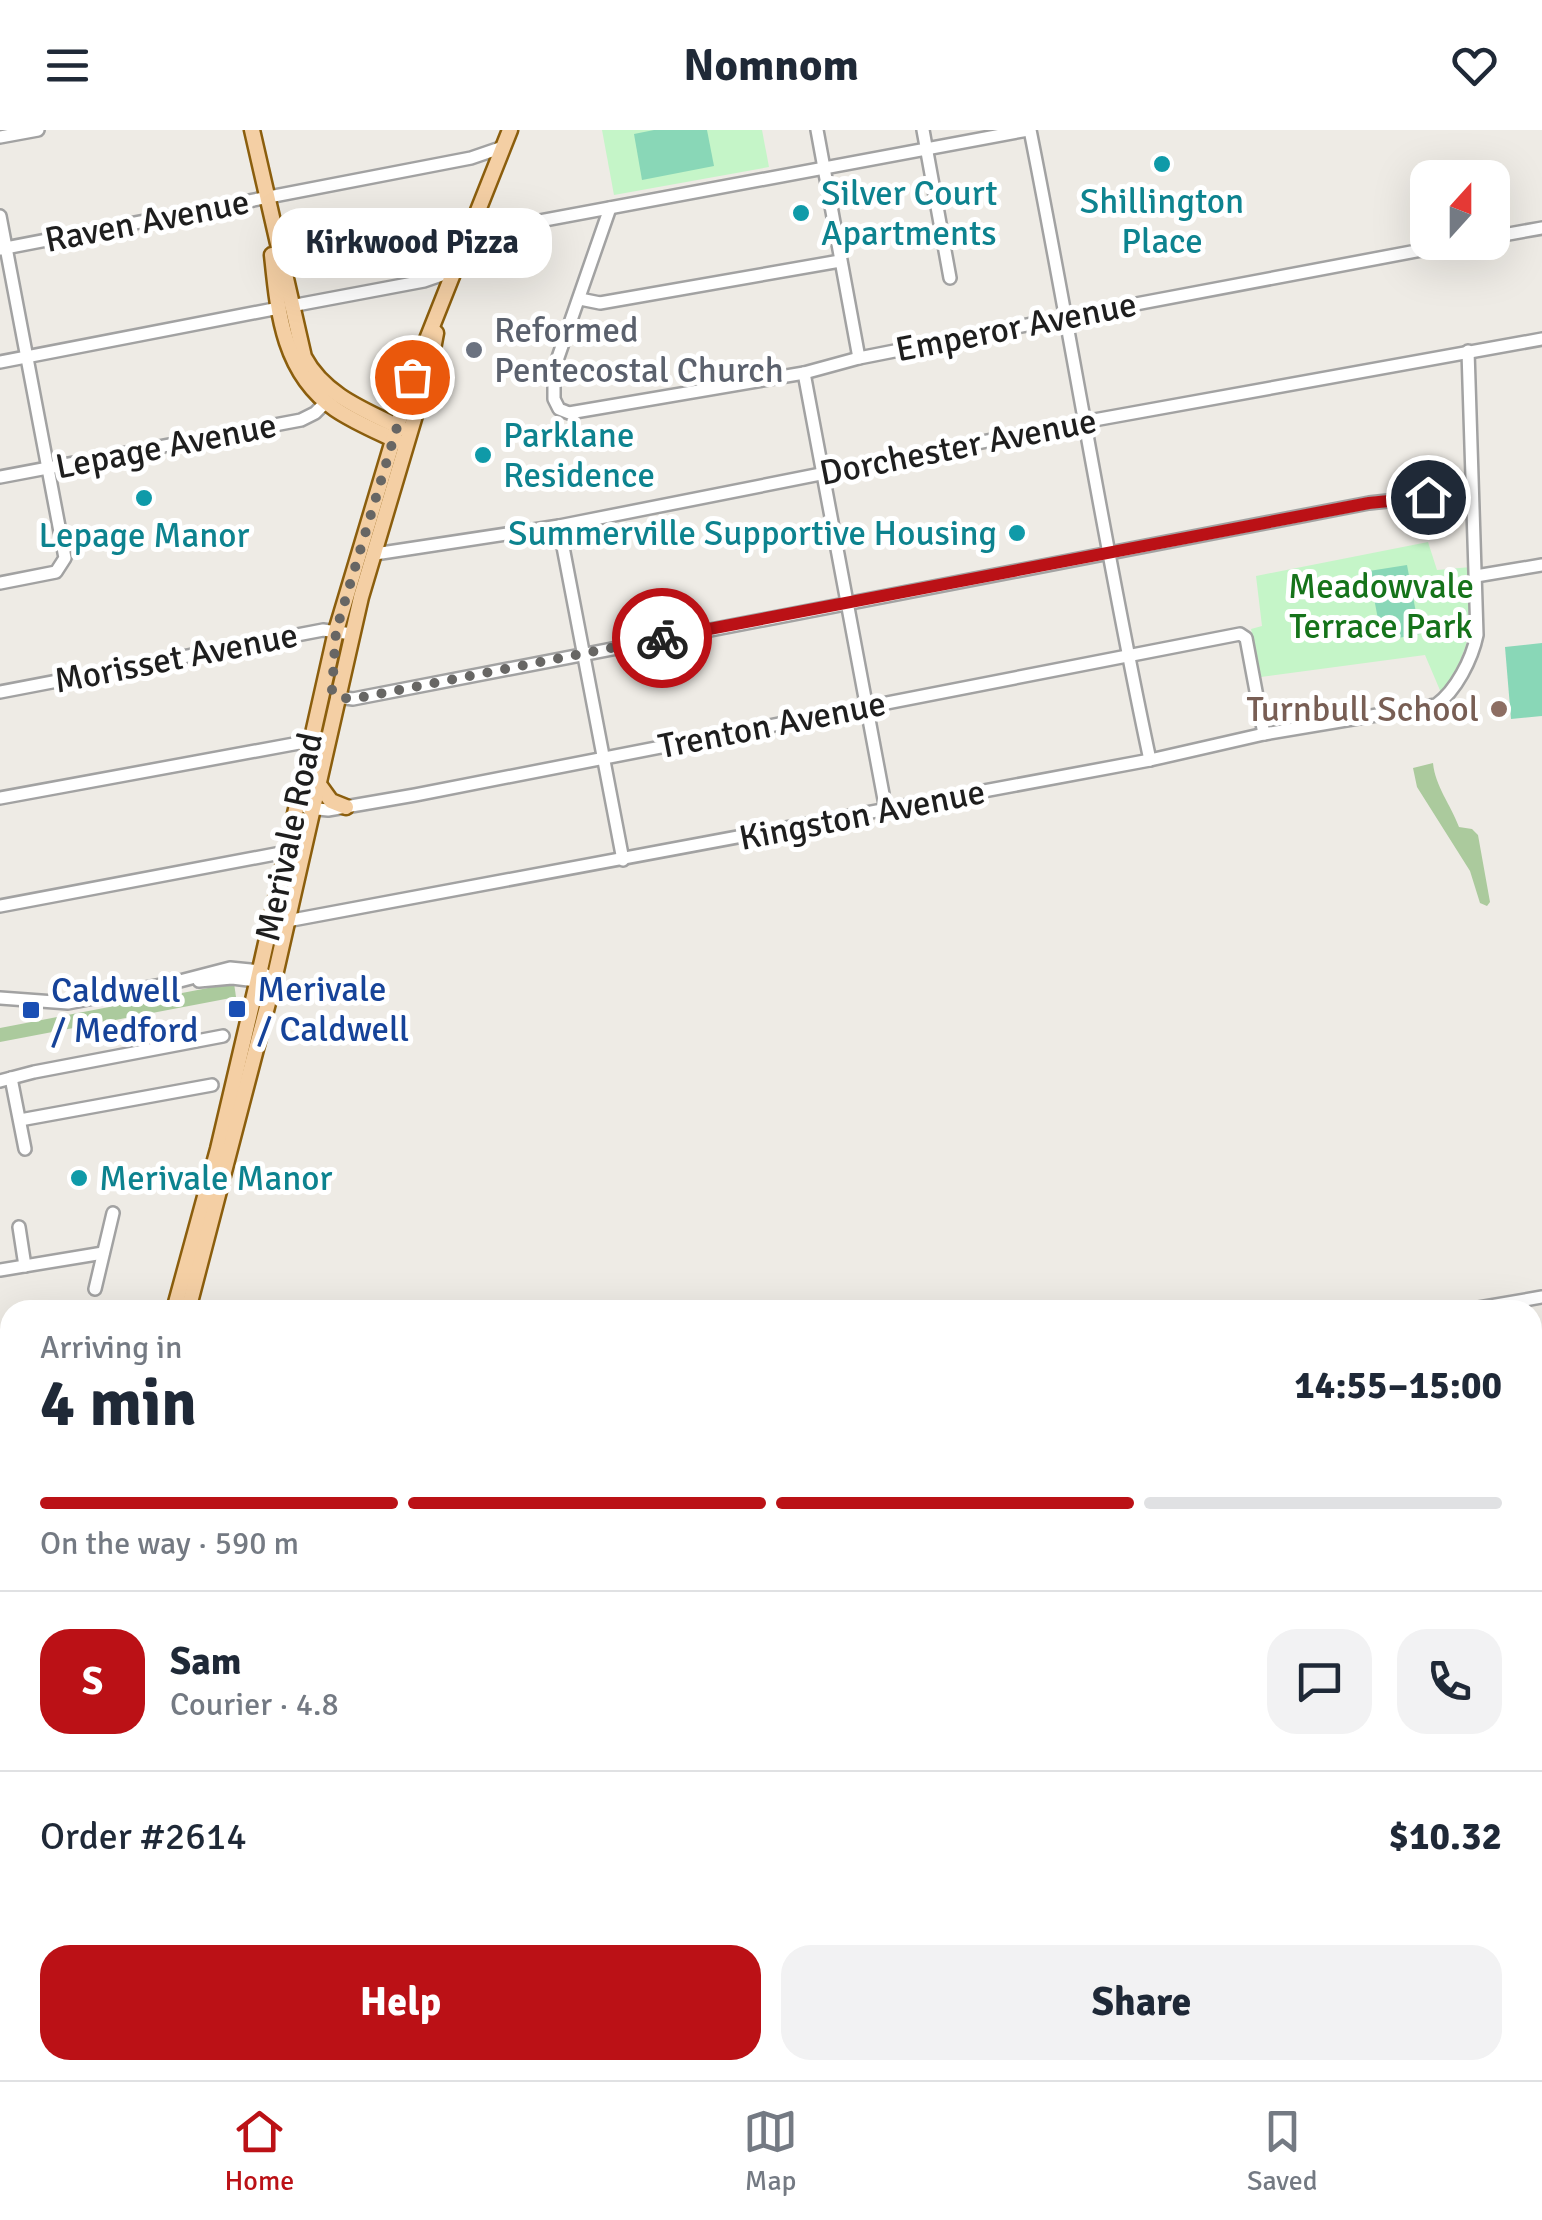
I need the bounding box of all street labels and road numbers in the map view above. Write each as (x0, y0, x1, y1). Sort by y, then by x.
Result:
street label: Raven Avenue (41, 180, 253, 262)
street label: Emperor Avenue (892, 283, 1140, 371)
street label: Dorchester Avenue (816, 399, 1100, 495)
street label: Lepage Avenue (52, 404, 280, 488)
street label: Morisset Avenue (51, 613, 301, 703)
street label: Trenton Avenue (655, 682, 889, 768)
street label: Merivale Road (246, 729, 332, 945)
street label: Kingston Avenue (735, 770, 989, 860)

